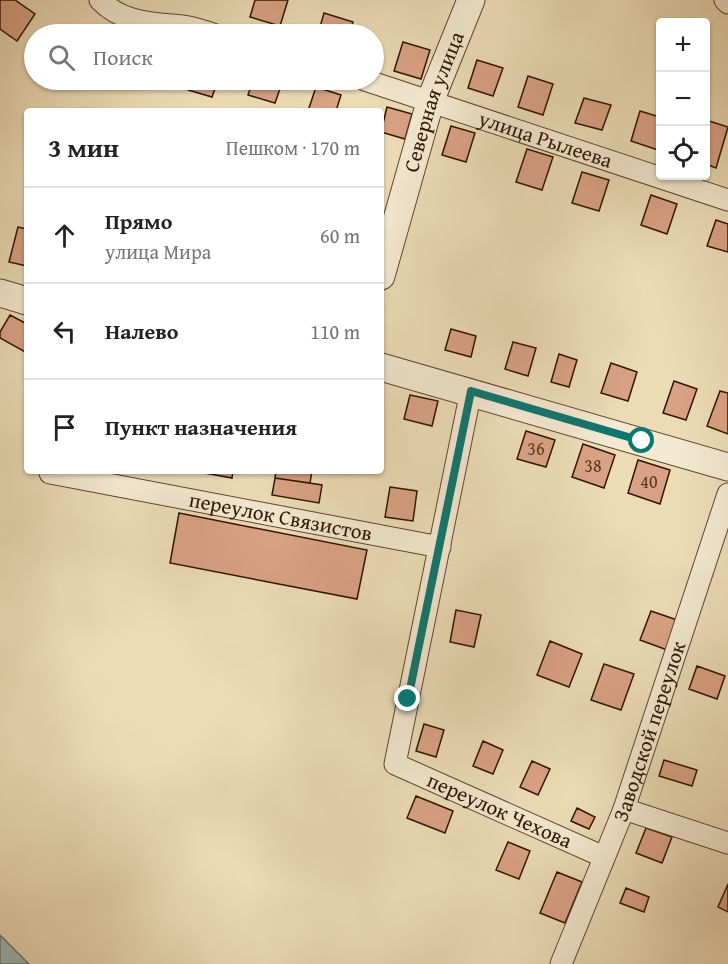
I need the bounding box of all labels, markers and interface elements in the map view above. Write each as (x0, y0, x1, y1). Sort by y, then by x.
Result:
map controls (656, 18, 710, 180)
button: + (656, 18, 710, 72)
search box (24, 24, 384, 90)
street label: Северная улица (395, 27, 472, 176)
icon: search (45, 41, 78, 74)
text: Поиск (93, 41, 153, 73)
button: − (656, 72, 710, 126)
street label: улица Рылеева (474, 102, 616, 176)
button: locate (656, 126, 710, 180)
text: 3 мин (48, 128, 119, 167)
text: Пешком · 170 m (226, 133, 360, 162)
text: Прямо (105, 205, 172, 237)
icon: ahead (48, 219, 81, 252)
text: 60 m (320, 221, 360, 250)
text: улица Мира (105, 237, 211, 266)
icon: left (48, 315, 81, 348)
text: Налево (105, 315, 178, 347)
text: 110 m (310, 317, 360, 346)
icon: arrive (48, 411, 81, 444)
text: Пункт назначения (105, 411, 297, 443)
route start (628, 427, 654, 453)
house number: 36 (527, 435, 545, 462)
house number: 38 (584, 452, 602, 479)
house number: 40 (640, 468, 658, 495)
street label: переулок Связистов (187, 484, 375, 549)
street label: Заводской переулок (604, 637, 693, 826)
route end (394, 685, 420, 711)
street label: переулок Чехова (422, 764, 577, 856)

